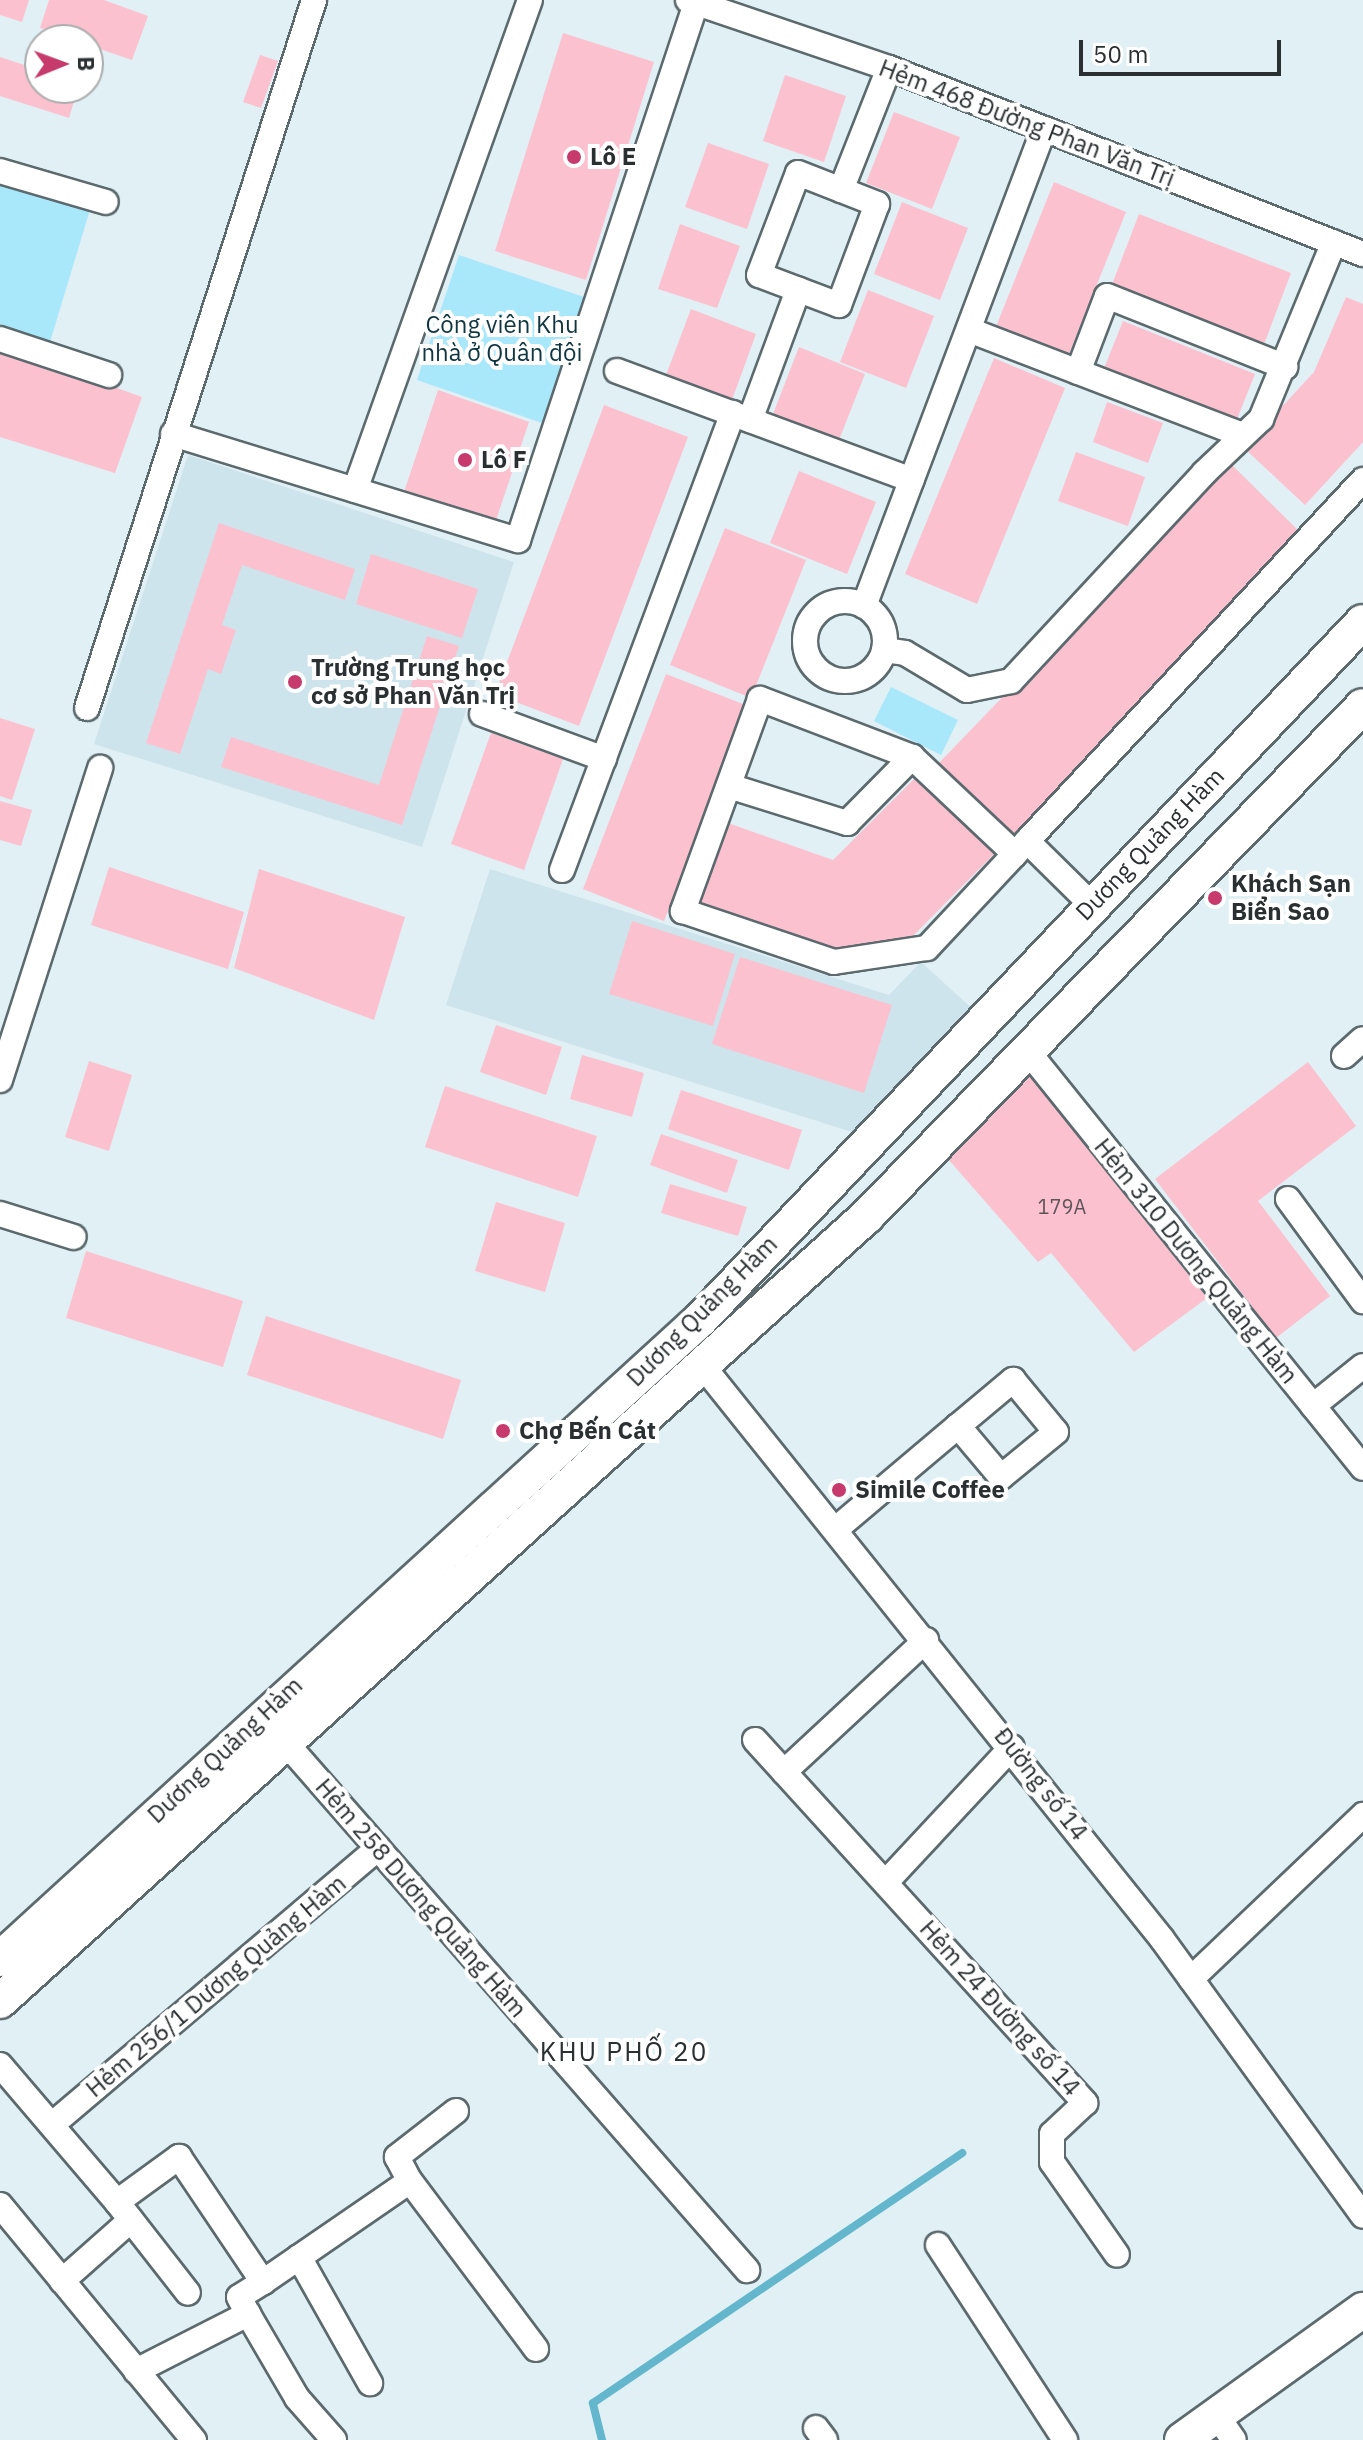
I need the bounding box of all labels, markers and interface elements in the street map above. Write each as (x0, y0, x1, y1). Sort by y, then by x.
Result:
north arrow (24, 24, 104, 104)
scale bar (1083, 24, 1285, 74)
text: 50 m (1093, 38, 1148, 70)
street label: Hẻm 468 Đường Phan Văn Trị (875, 53, 1179, 193)
text: B (72, 56, 101, 71)
place label: Lô E (590, 143, 636, 171)
marker: Lô E (565, 148, 583, 166)
park label: Công viên Khu nhà ở Quân đội (421, 311, 583, 367)
place label: Lô F (481, 446, 527, 474)
marker: Lô F (456, 451, 474, 469)
place label: Trường Trung học cơ sở Phan Văn Trị (311, 654, 515, 710)
marker: Trường Trung học cơ sở Phan Văn Trị (286, 673, 304, 691)
street label: Dương Quảng Hàm (1070, 762, 1230, 926)
place label: Khách Sạn Biển Sao (1231, 870, 1351, 926)
marker: Khách Sạn Biển Sao (1206, 889, 1224, 907)
street label: Hẻm 310 Dương Quảng Hàm (1088, 1133, 1304, 1389)
house number: 179A (1038, 1194, 1086, 1218)
street label: Dương Quảng Hàm (621, 1230, 783, 1392)
place label: Chợ Bến Cát (519, 1417, 656, 1445)
marker: Chợ Bến Cát (494, 1422, 512, 1440)
place label: Simile Coffee (855, 1476, 1005, 1504)
marker: Simile Coffee (830, 1481, 848, 1499)
street label: Dương Quảng Hàm (142, 1671, 308, 1829)
street label: Đường số 14 (988, 1722, 1094, 1846)
street label: Hẻm 258 Dương Quảng Hàm (309, 1773, 533, 2023)
street label: Hẻm 256/1 Dương Quảng Hàm (80, 1869, 352, 2103)
street label: Hẻm 24 Đường số 14 (914, 1914, 1086, 2102)
district label: KHU PHỐ 20 (540, 2036, 708, 2068)

